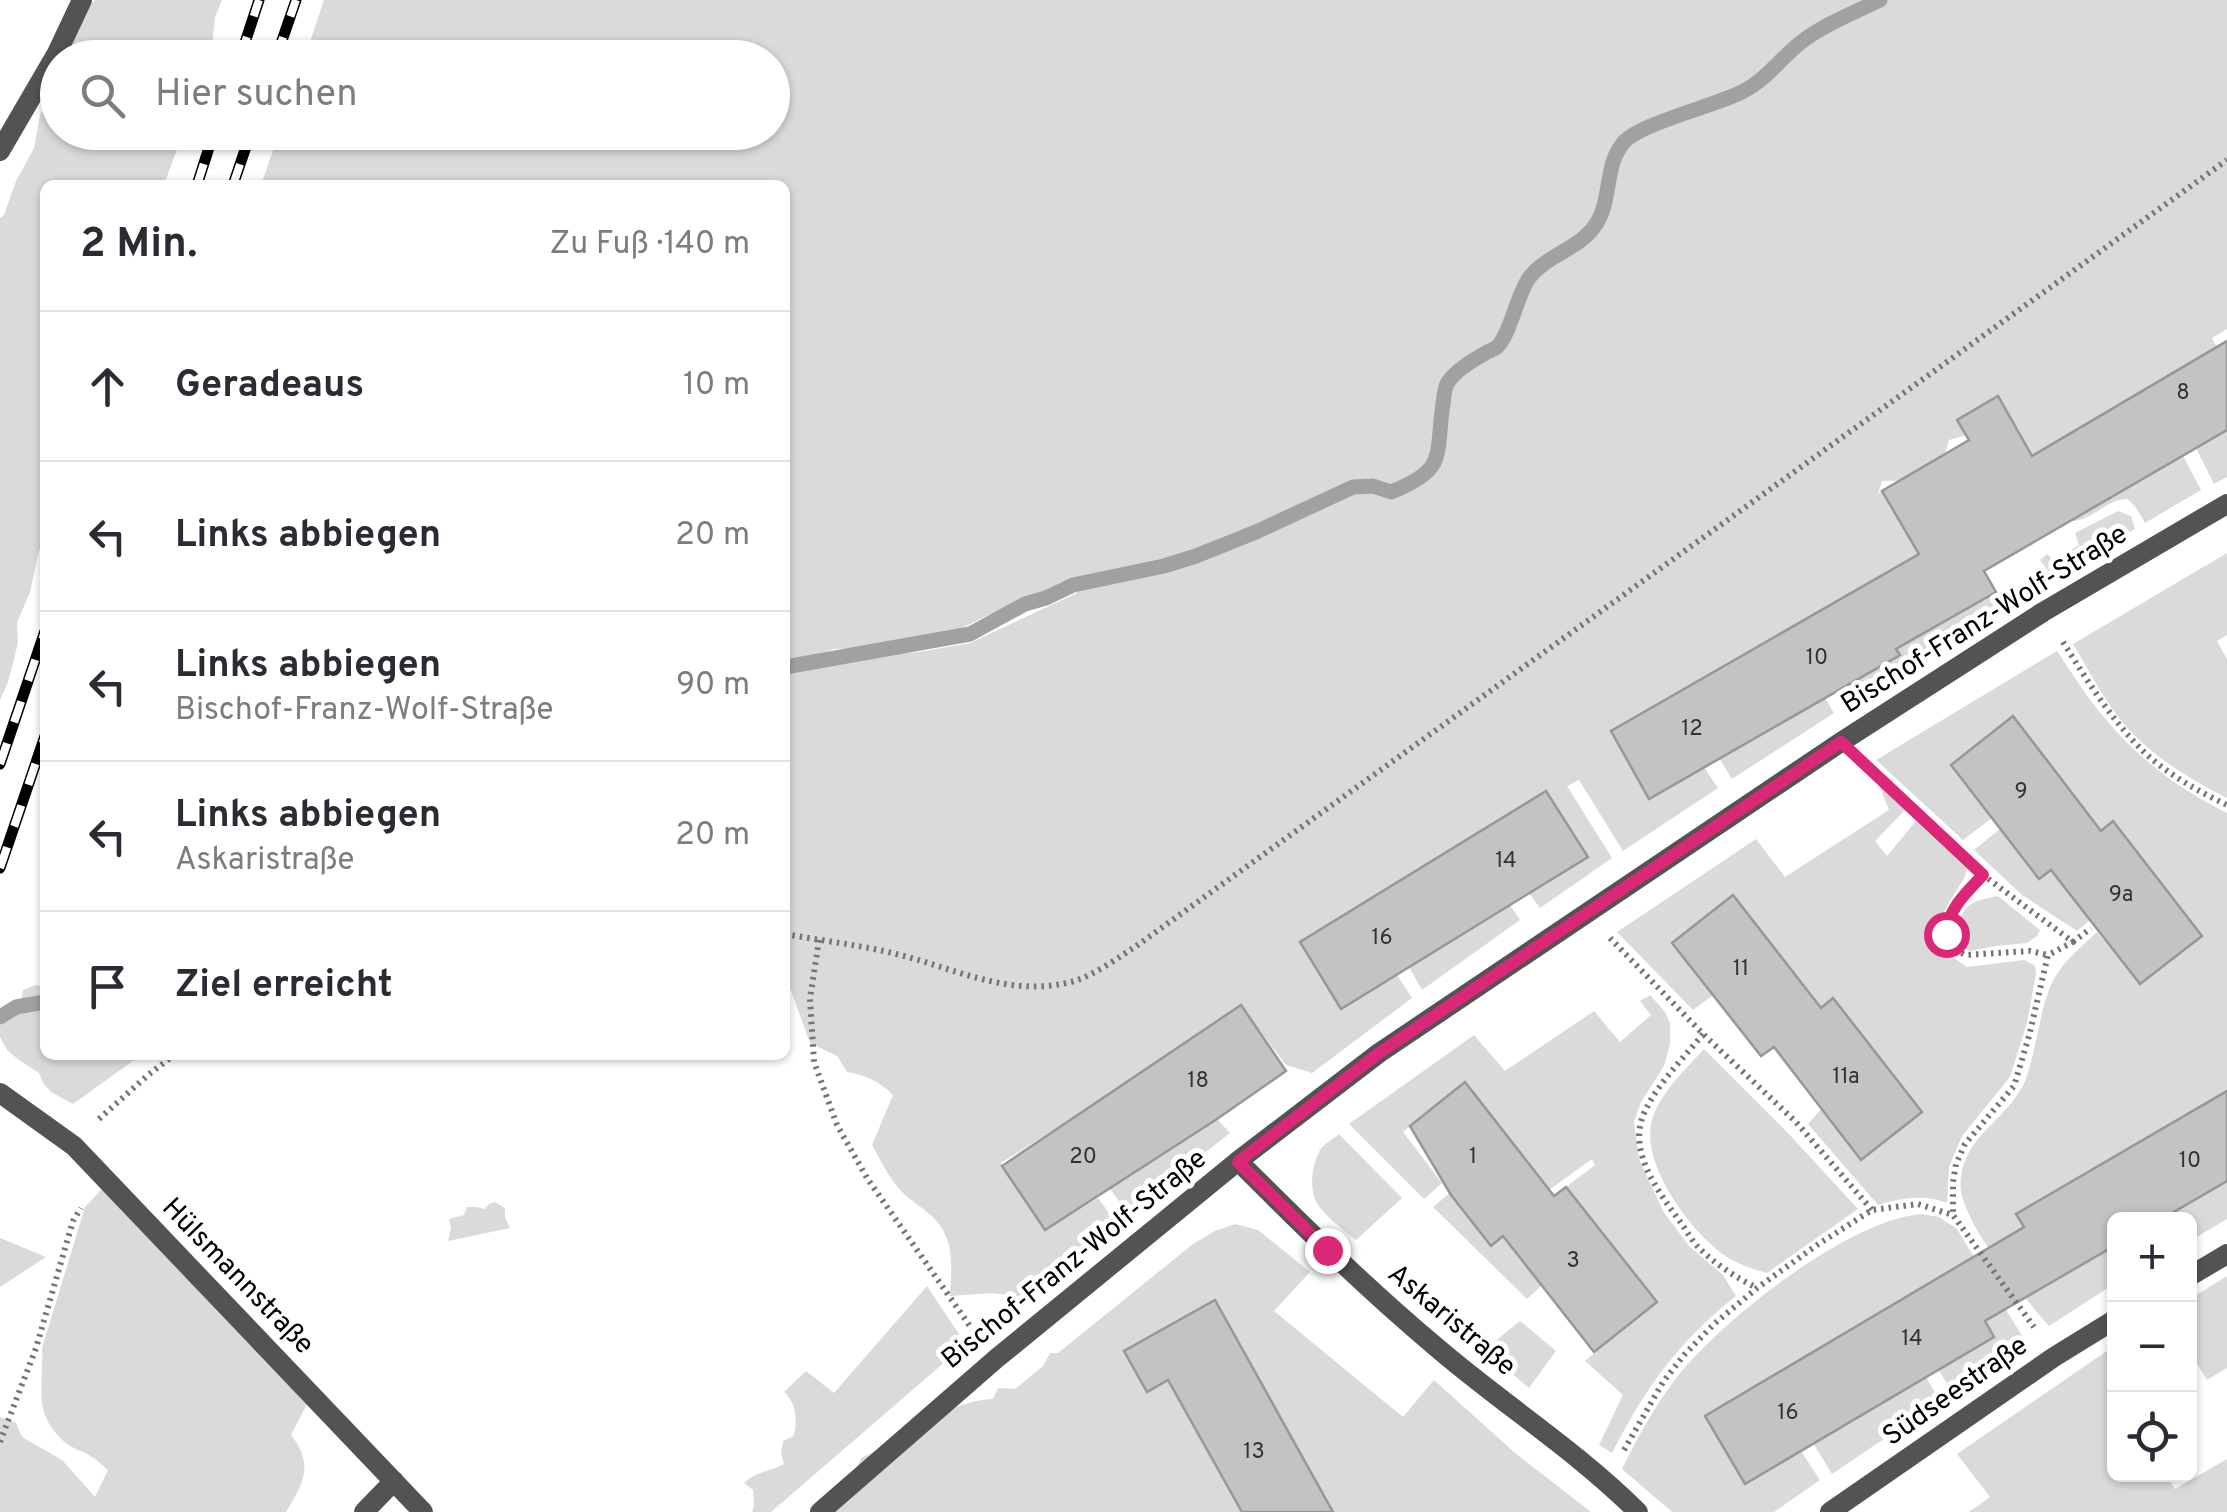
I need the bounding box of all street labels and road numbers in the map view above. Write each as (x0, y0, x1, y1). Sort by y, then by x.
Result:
street label: Bischof-Franz-Wolf-Straße (1835, 517, 2135, 723)
street label: Bischof-Franz-Wolf-Straße (935, 1142, 1215, 1378)
street label: Hülsmannstraße (153, 1191, 321, 1363)
street label: Askaristraße (1379, 1257, 1523, 1385)
street label: Südseestraße (1876, 1329, 2036, 1455)

